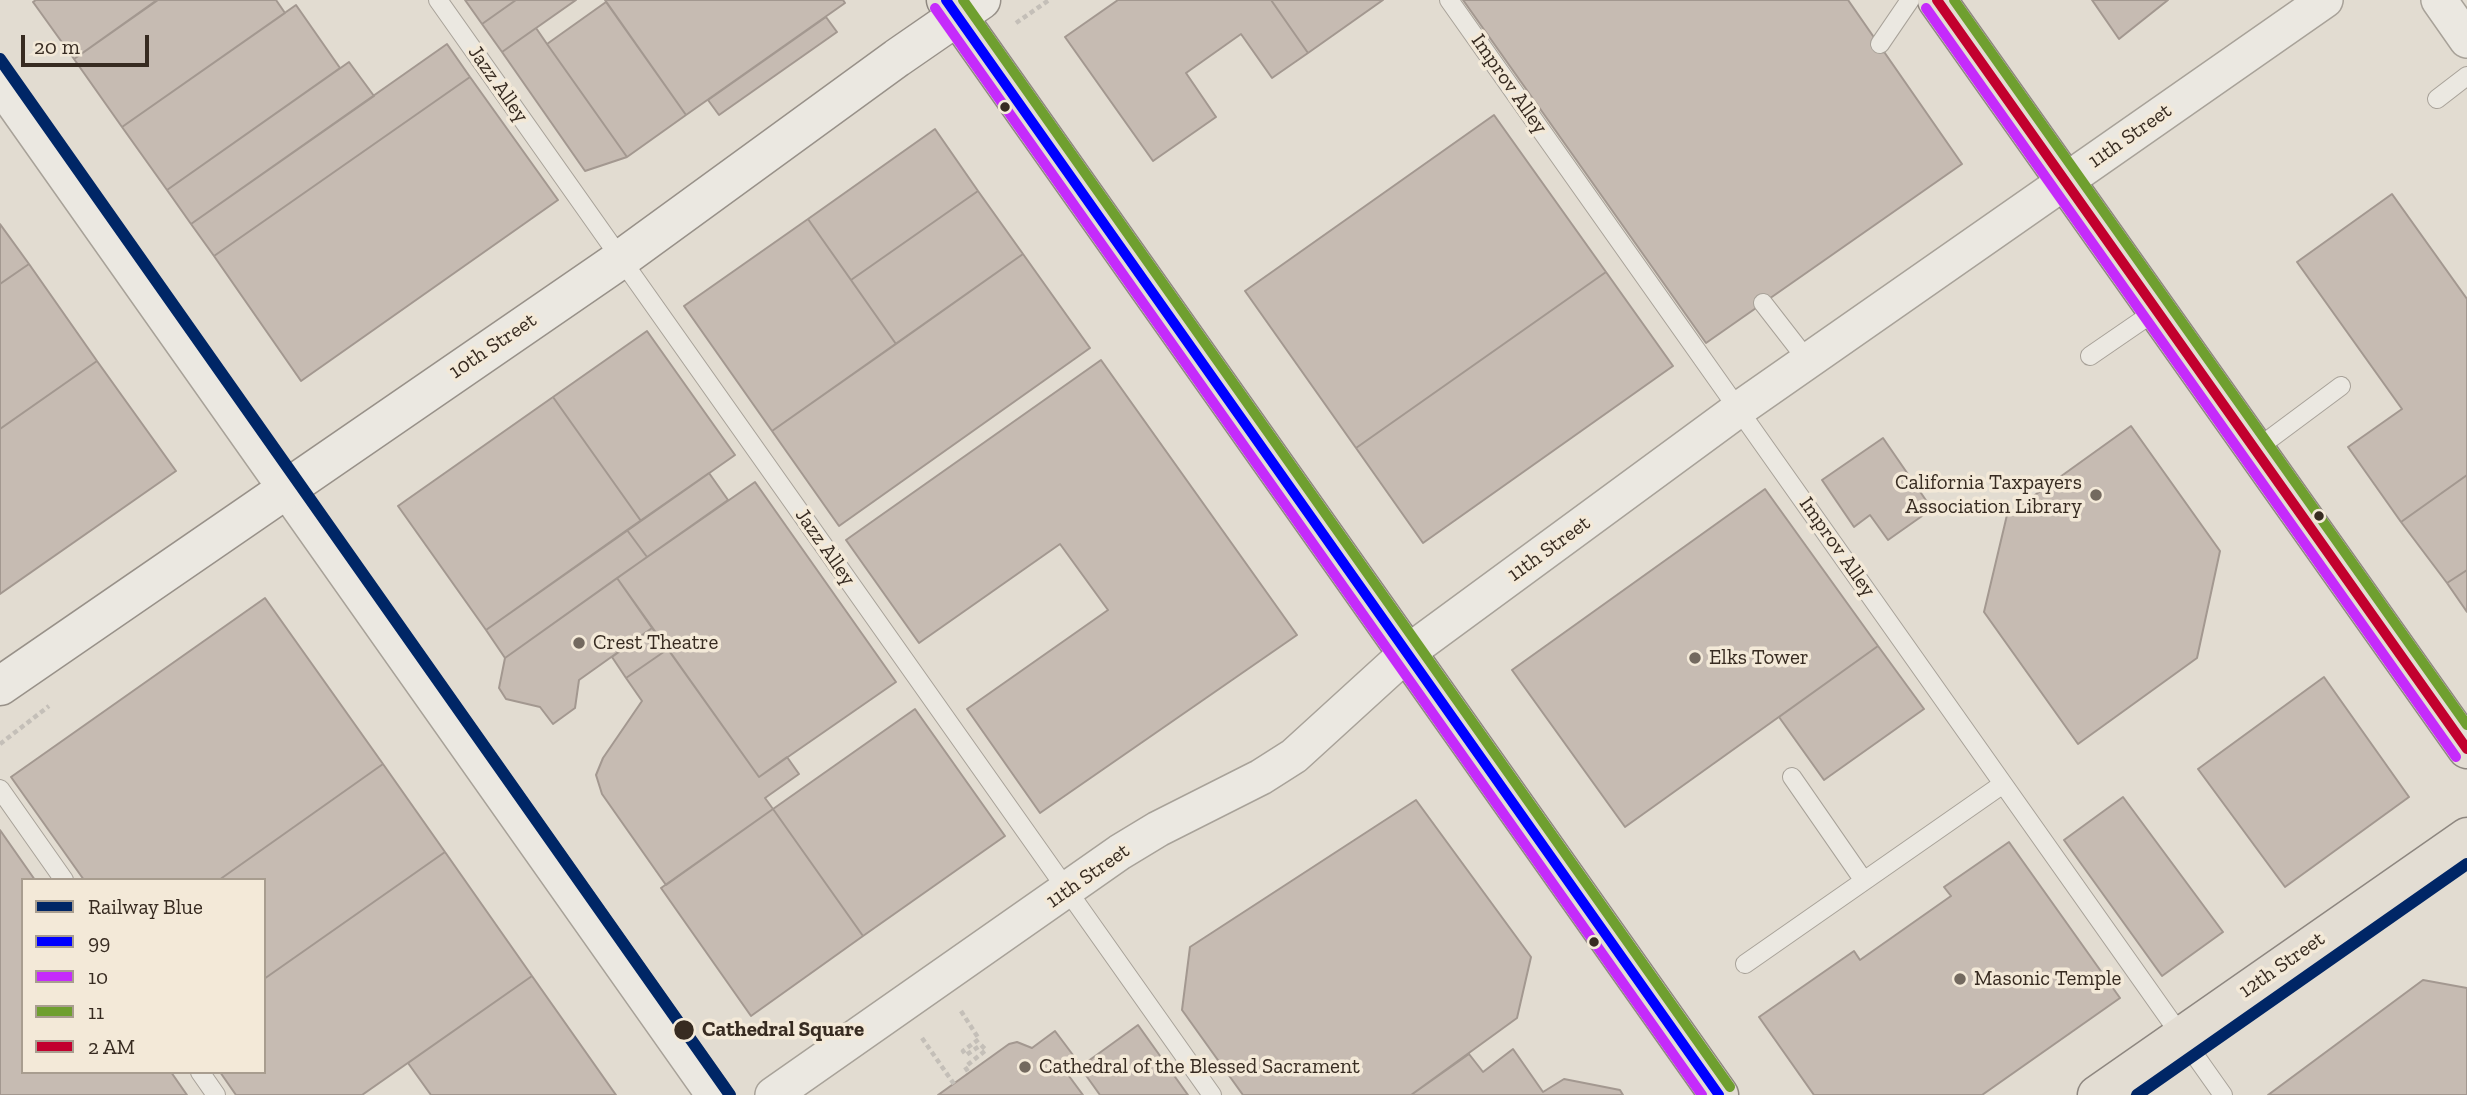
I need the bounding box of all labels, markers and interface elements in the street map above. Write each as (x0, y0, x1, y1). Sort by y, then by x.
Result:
scale bar (24, 21, 152, 65)
street label: Improv Alley (1465, 29, 1553, 139)
text: 20 m (34, 34, 80, 59)
street label: Jazz Alley (462, 41, 534, 127)
street label: 11th Street (2084, 98, 2176, 174)
unlabelled marker (998, 100, 1012, 114)
street label: 10th Street (445, 308, 541, 384)
place label: California Taxpayers Association Library (1895, 470, 2082, 520)
marker: California Taxpayers Association Library (2088, 487, 2104, 503)
street label: Improv Alley (1793, 492, 1881, 602)
street label: Jazz Alley (789, 504, 861, 590)
unlabelled marker (2312, 509, 2326, 523)
street label: 11th Street (1503, 511, 1595, 587)
place label: Crest Theatre (593, 630, 718, 656)
marker: Crest Theatre (571, 635, 587, 651)
place label: Elks Tower (1709, 645, 1809, 671)
marker: Elks Tower (1687, 650, 1703, 666)
street label: 11th Street (1042, 838, 1134, 914)
legend (21, 878, 266, 1074)
text: Railway Blue (88, 894, 203, 919)
street label: 12th Street (2234, 926, 2330, 1004)
text: 99 (88, 929, 110, 954)
unlabelled marker (1587, 935, 1601, 949)
text: 10 (88, 964, 108, 989)
place label: Masonic Temple (1974, 966, 2121, 992)
marker: Masonic Temple (1952, 971, 1968, 987)
text: 11 (88, 999, 104, 1024)
place label: Cathedral Square (702, 1017, 864, 1043)
marker: Cathedral Square (672, 1018, 696, 1042)
text: 2 AM (88, 1034, 135, 1059)
place label: Cathedral of the Blessed Sacrament (1039, 1054, 1360, 1080)
marker: Cathedral of the Blessed Sacrament (1017, 1059, 1033, 1075)

